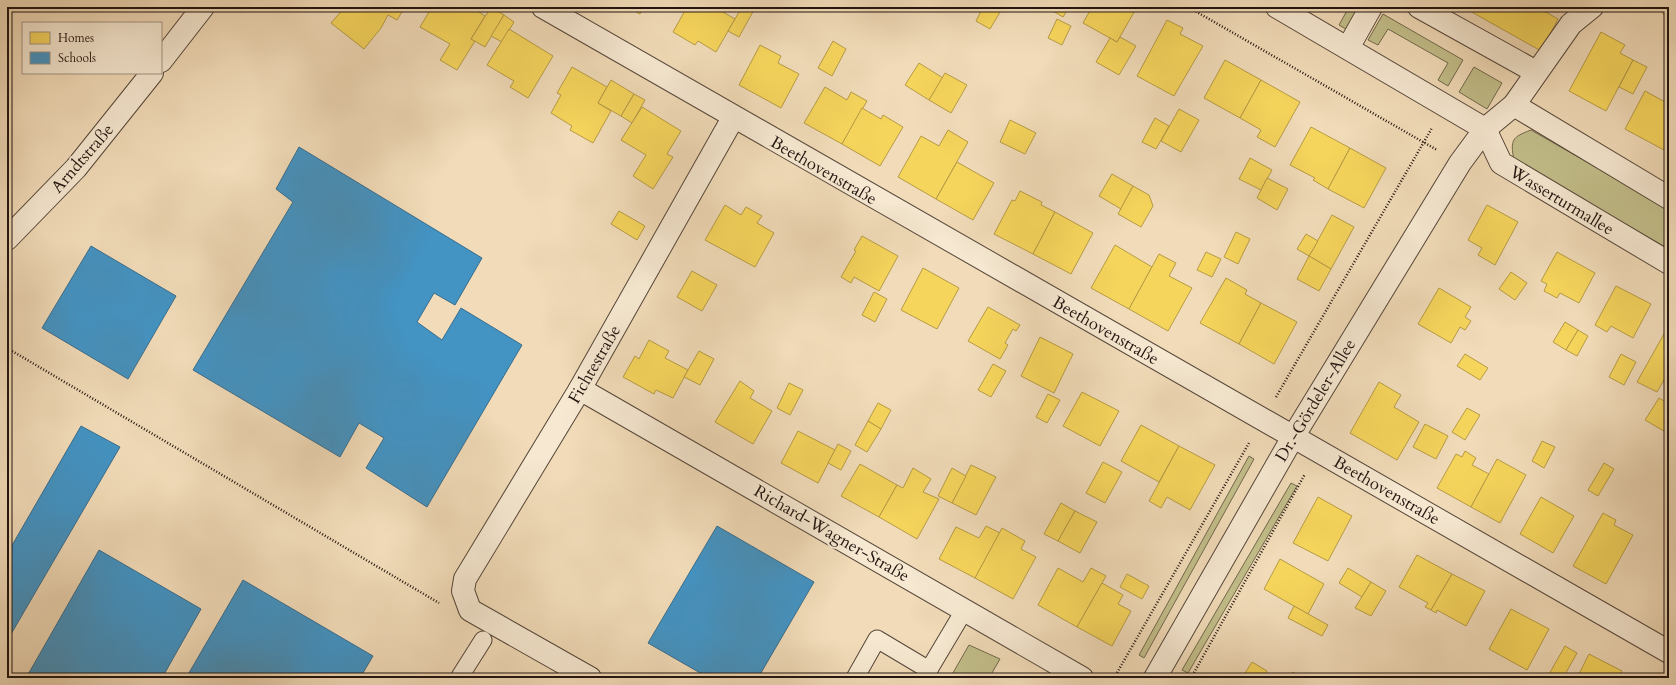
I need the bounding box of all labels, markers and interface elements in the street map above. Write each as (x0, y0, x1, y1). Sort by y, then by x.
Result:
legend (22, 22, 162, 74)
text: Homes (58, 30, 94, 46)
text: Schools (58, 50, 96, 66)
street label: Arndtstraße (46, 119, 119, 198)
street label: Beethovenstraße (766, 131, 881, 210)
street label: Wasserturmallee (1504, 160, 1618, 241)
street label: Beethovenstraße (1048, 291, 1163, 370)
street label: Fichtestraße (563, 321, 626, 408)
street label: Dr.-Gördeler-Allee (1270, 335, 1361, 466)
street label: Beethovenstraße (1329, 451, 1444, 530)
street label: Richard-Wagner-Straße (750, 479, 914, 587)

